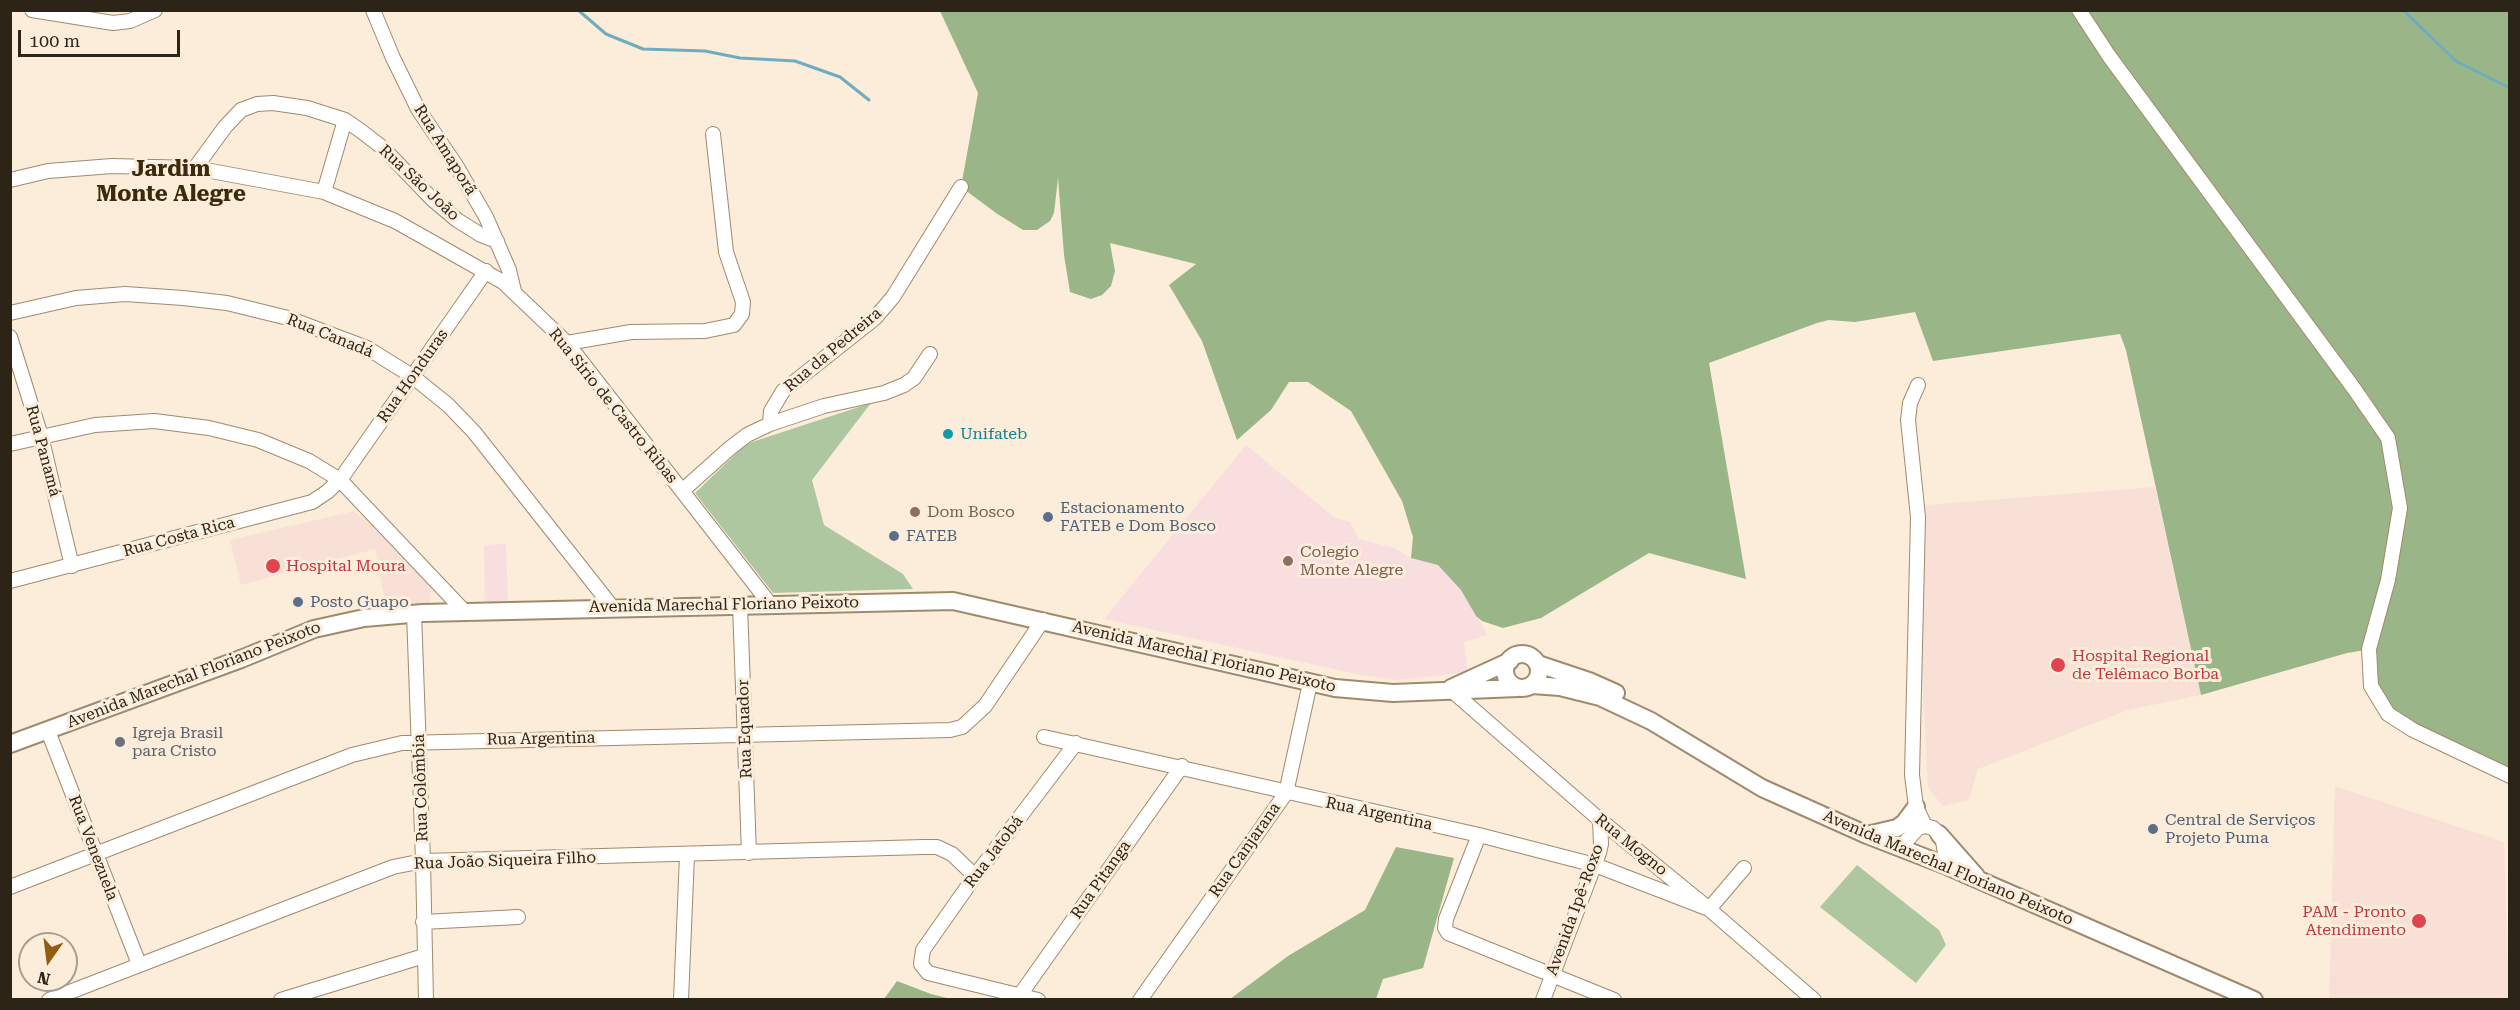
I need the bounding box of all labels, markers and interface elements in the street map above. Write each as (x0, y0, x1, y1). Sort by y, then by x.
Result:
scale bar (21, 18, 183, 56)
text: 100 m (29, 30, 80, 51)
street label: Rua Amaporã (409, 101, 481, 199)
street label: Rua São João (375, 141, 463, 225)
district label: Jardim Monte Alegre (96, 157, 246, 208)
street label: Rua da Pedreira (781, 304, 885, 396)
street label: Rua Canadá (284, 310, 376, 362)
street label: Rua Sírio de Castro Ribas (545, 325, 681, 487)
street label: Rua Honduras (374, 326, 452, 426)
street label: Rua Panamá (22, 403, 64, 499)
place label: Unifateb (960, 424, 1027, 444)
marker: Unifateb (941, 427, 955, 441)
place label: Estacionamento FATEB e Dom Bosco (1060, 498, 1216, 536)
place label: Dom Bosco (927, 502, 1015, 522)
marker: Dom Bosco (908, 505, 922, 519)
marker: Estacionamento FATEB e Dom Bosco (1041, 510, 1055, 524)
street label: Rua Costa Rica (121, 513, 237, 561)
place label: FATEB (906, 526, 957, 546)
marker: FATEB (887, 529, 901, 543)
place label: Colegio Monte Alegre (1300, 542, 1403, 580)
marker: Colegio Monte Alegre (1281, 554, 1295, 568)
place label: Hospital Moura (286, 556, 406, 576)
marker: Hospital Moura (264, 557, 282, 575)
place label: Posto Guapo (310, 592, 409, 612)
street label: Avenida Marechal Floriano Peixoto (589, 593, 859, 617)
marker: Posto Guapo (291, 595, 305, 609)
street label: Avenida Marechal Floriano Peixoto (1070, 617, 1338, 697)
street label: Avenida Marechal Floriano Peixoto (65, 618, 323, 732)
place label: Hospital Regional de Telêmaco Borba (2072, 646, 2219, 684)
marker: Hospital Regional de Telêmaco Borba (2049, 656, 2067, 674)
street label: Rua Equador (734, 679, 756, 779)
place label: Igreja Brasil para Cristo (132, 723, 223, 761)
street label: Rua Argentina (486, 728, 596, 750)
street label: Rua Colômbia (410, 734, 432, 842)
marker: Igreja Brasil para Cristo (113, 735, 127, 749)
street label: Rua Venezuela (64, 793, 122, 903)
street label: Rua Argentina (1324, 793, 1434, 835)
street label: Rua Canjarana (1205, 799, 1285, 901)
street label: Avenida Marechal Floriano Peixoto (1820, 806, 2076, 930)
street label: Rua Mogno (1591, 810, 1671, 880)
place label: Central de Serviços Projeto Puma (2165, 810, 2315, 848)
street label: Rua Jatobá (961, 812, 1027, 892)
marker: Central de Serviços Projeto Puma (2146, 822, 2160, 836)
street label: Rua Pitanga (1067, 837, 1135, 923)
street label: Avenida Ipê-Roxo (1542, 842, 1608, 978)
street label: Rua João Siqueira Filho (414, 848, 596, 874)
place label: PAM - Pronto Atendimento (2302, 902, 2406, 940)
marker: PAM - Pronto Atendimento (2410, 912, 2428, 930)
north arrow (18, 932, 78, 992)
text: N (36, 967, 52, 989)

